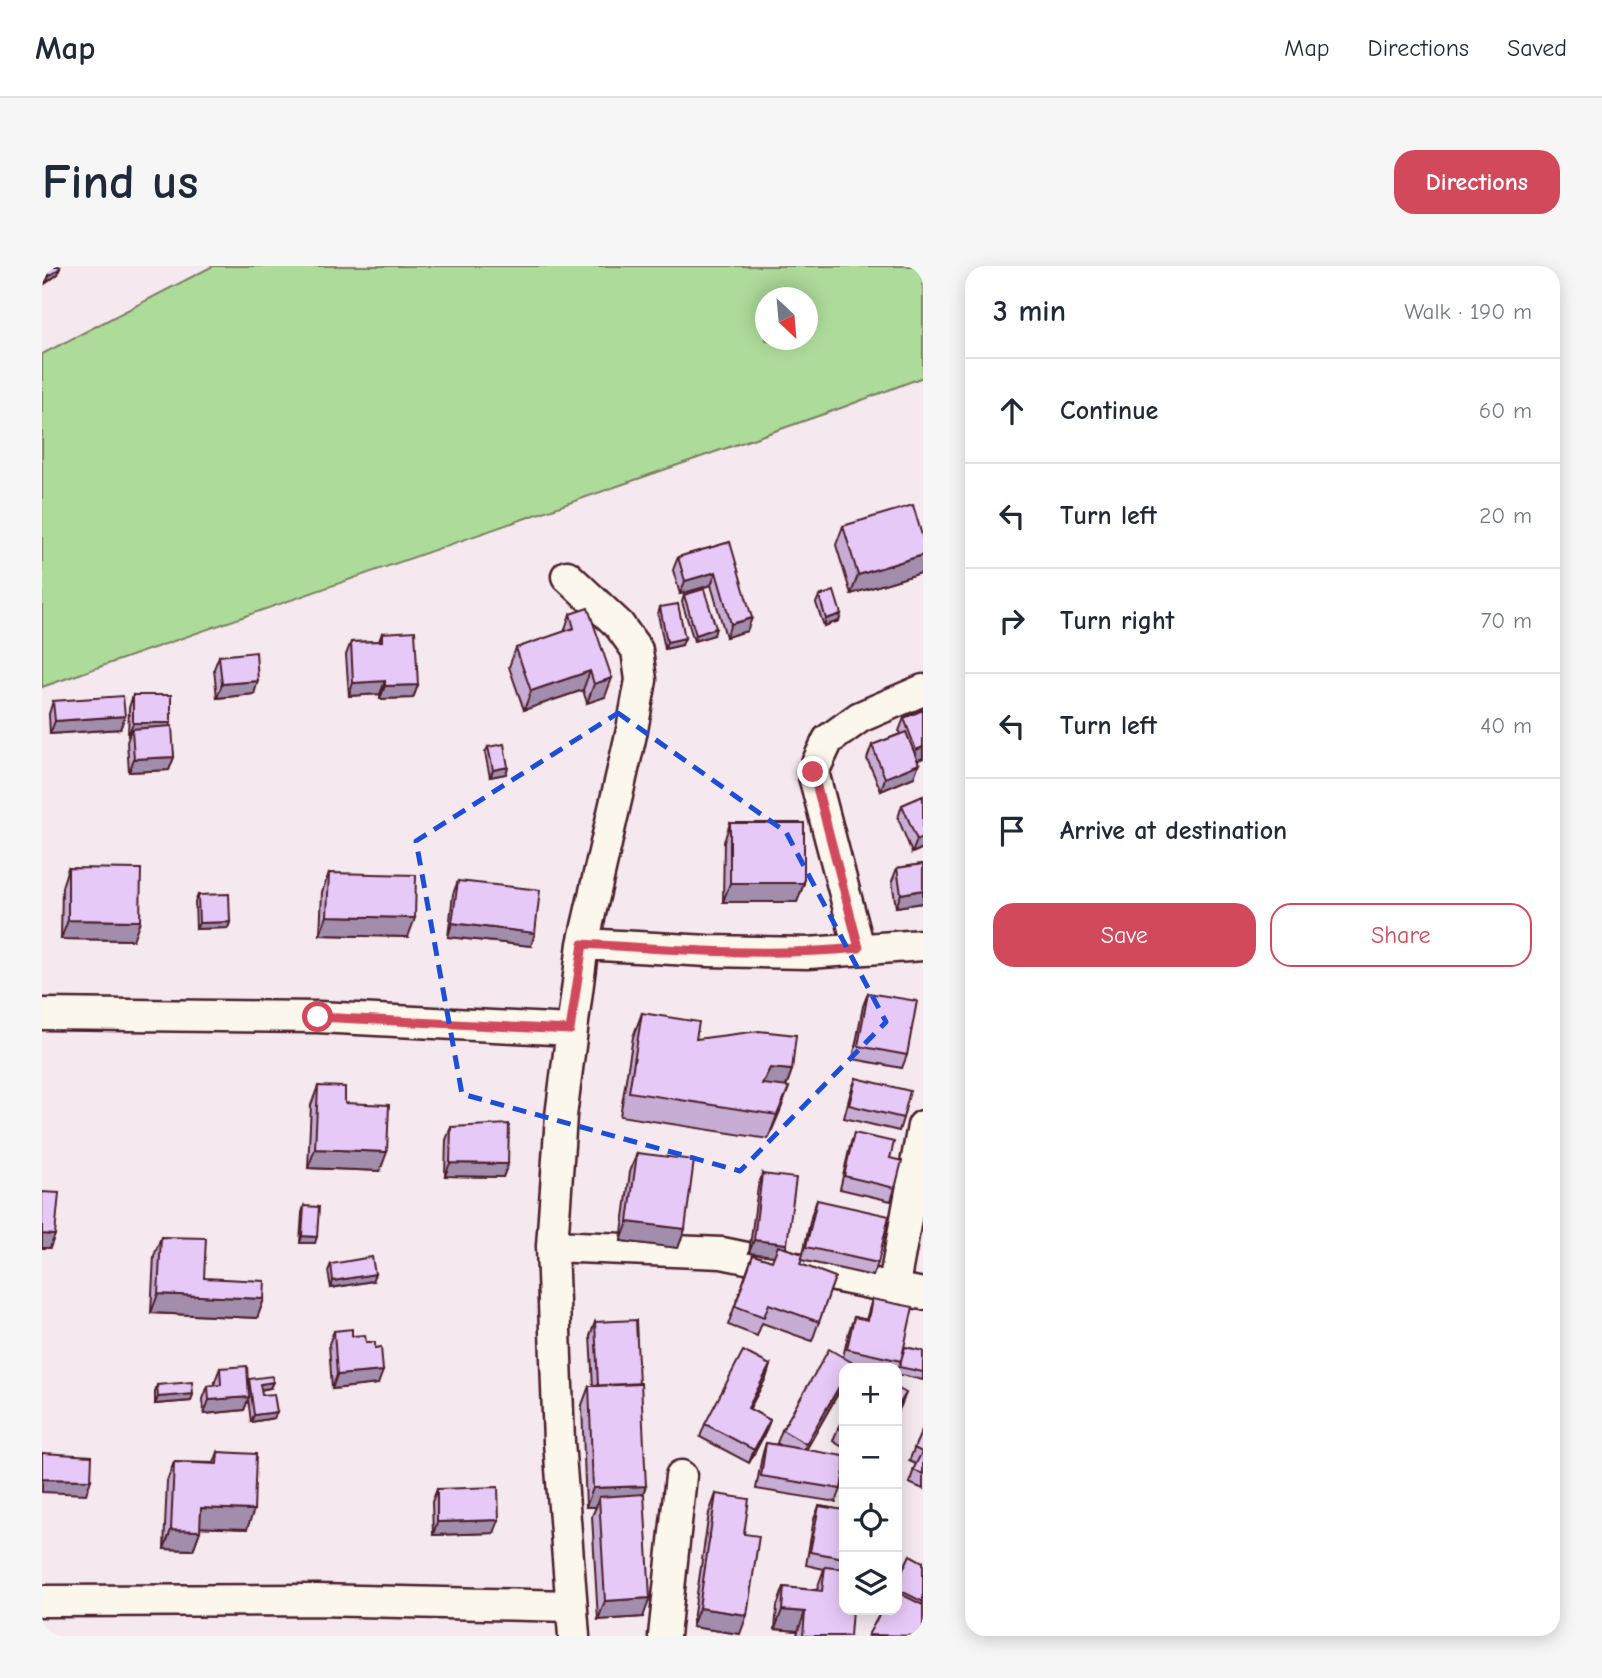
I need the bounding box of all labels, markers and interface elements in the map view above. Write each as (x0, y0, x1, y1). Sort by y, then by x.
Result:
text: Map (35, 29, 96, 67)
text: Map (1284, 34, 1330, 62)
text: Directions (1368, 34, 1469, 62)
text: Saved (1507, 34, 1567, 62)
button: Directions (1394, 150, 1560, 214)
text: Find us (42, 154, 198, 210)
north arrow (755, 287, 818, 350)
text: 3 min (993, 294, 1066, 329)
text: Walk · 190 m (1404, 298, 1532, 325)
icon: ahead (993, 392, 1031, 430)
text: Continue (1060, 396, 1158, 426)
text: 60 m (1479, 397, 1532, 424)
icon: left (993, 497, 1031, 535)
text: Turn left (1060, 501, 1157, 531)
text: 20 m (1479, 502, 1532, 529)
icon: right (993, 602, 1031, 640)
text: Turn right (1060, 606, 1174, 636)
text: 70 m (1480, 607, 1532, 634)
icon: left (993, 707, 1031, 745)
text: Turn left (1060, 711, 1157, 741)
text: 40 m (1480, 712, 1532, 739)
route end (797, 756, 828, 787)
icon: arrive (993, 812, 1031, 850)
text: Arrive at destination (1060, 816, 1287, 846)
button: Save (993, 903, 1256, 967)
button: Share (1270, 903, 1532, 967)
route start (302, 1001, 333, 1032)
map controls (839, 1363, 902, 1615)
button: + (839, 1363, 902, 1426)
button: − (839, 1426, 902, 1489)
button: locate (839, 1489, 902, 1552)
button: layers (839, 1552, 902, 1615)

